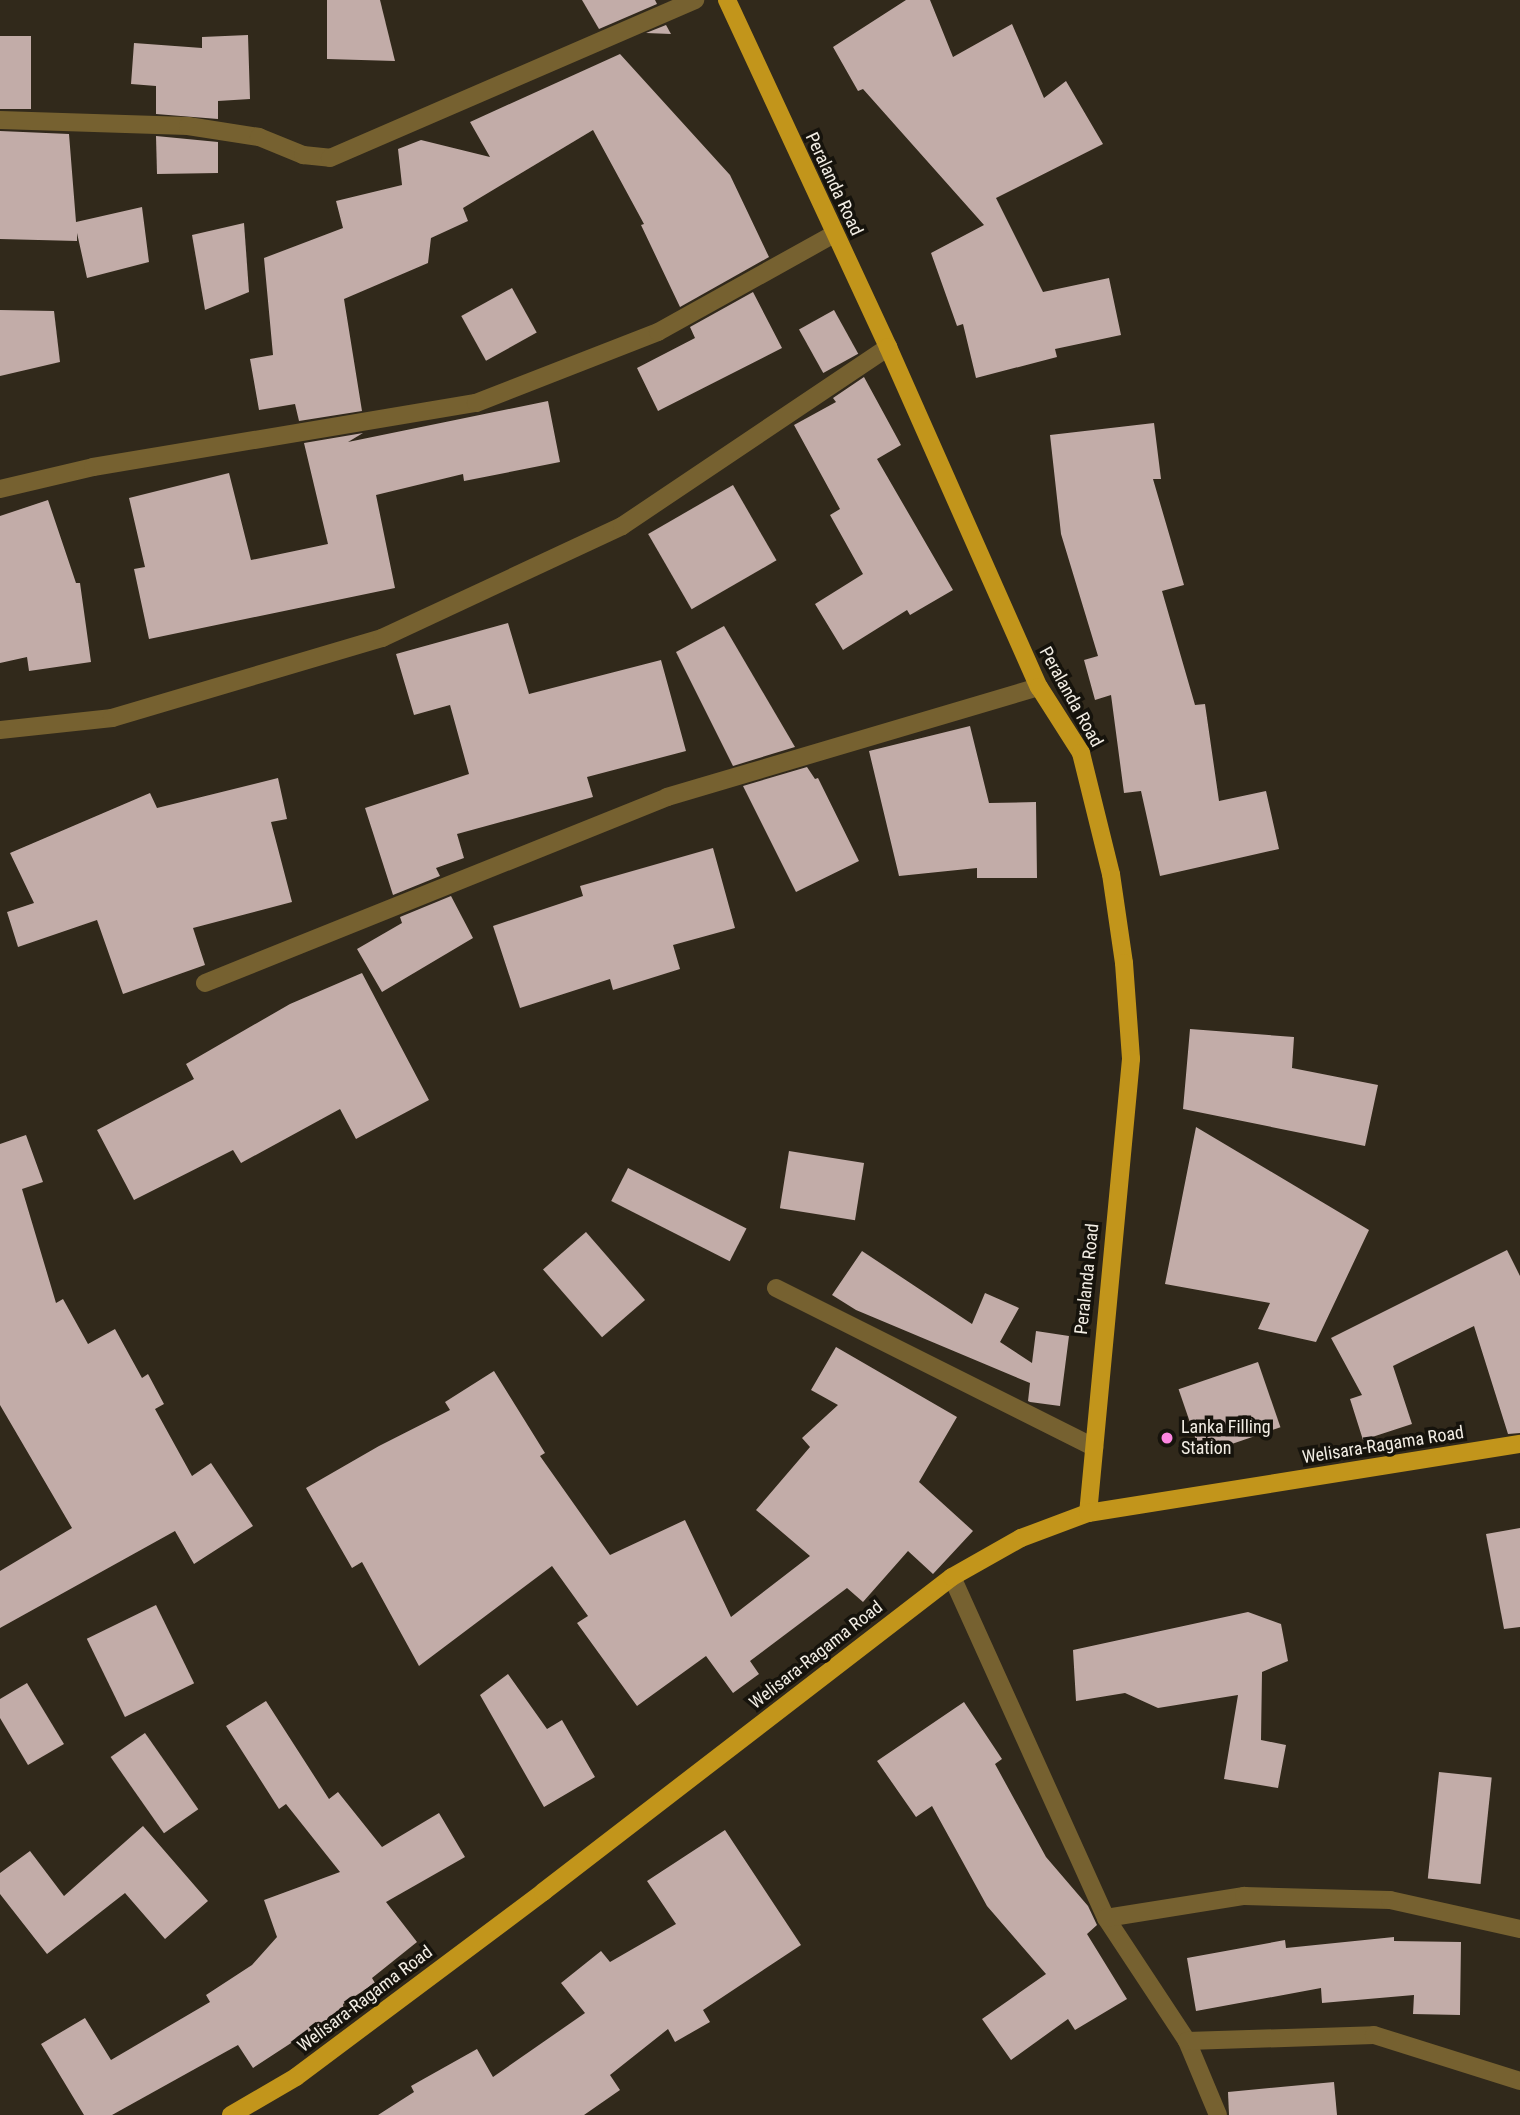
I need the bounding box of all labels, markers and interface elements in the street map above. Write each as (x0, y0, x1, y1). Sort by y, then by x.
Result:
street label: Peralanda Road (801, 129, 867, 239)
street label: Peralanda Road (1035, 643, 1107, 751)
street label: Peralanda Road (1070, 1223, 1104, 1335)
place label: Lanka Filling Station (1181, 1417, 1271, 1460)
street label: Welisara-Ragama Road (1301, 1422, 1465, 1468)
marker: Lanka Filling Station (1159, 1430, 1175, 1446)
street label: Welisara-Ragama Road (745, 1596, 887, 1714)
street label: Welisara-Ragama Road (293, 1941, 437, 2057)

